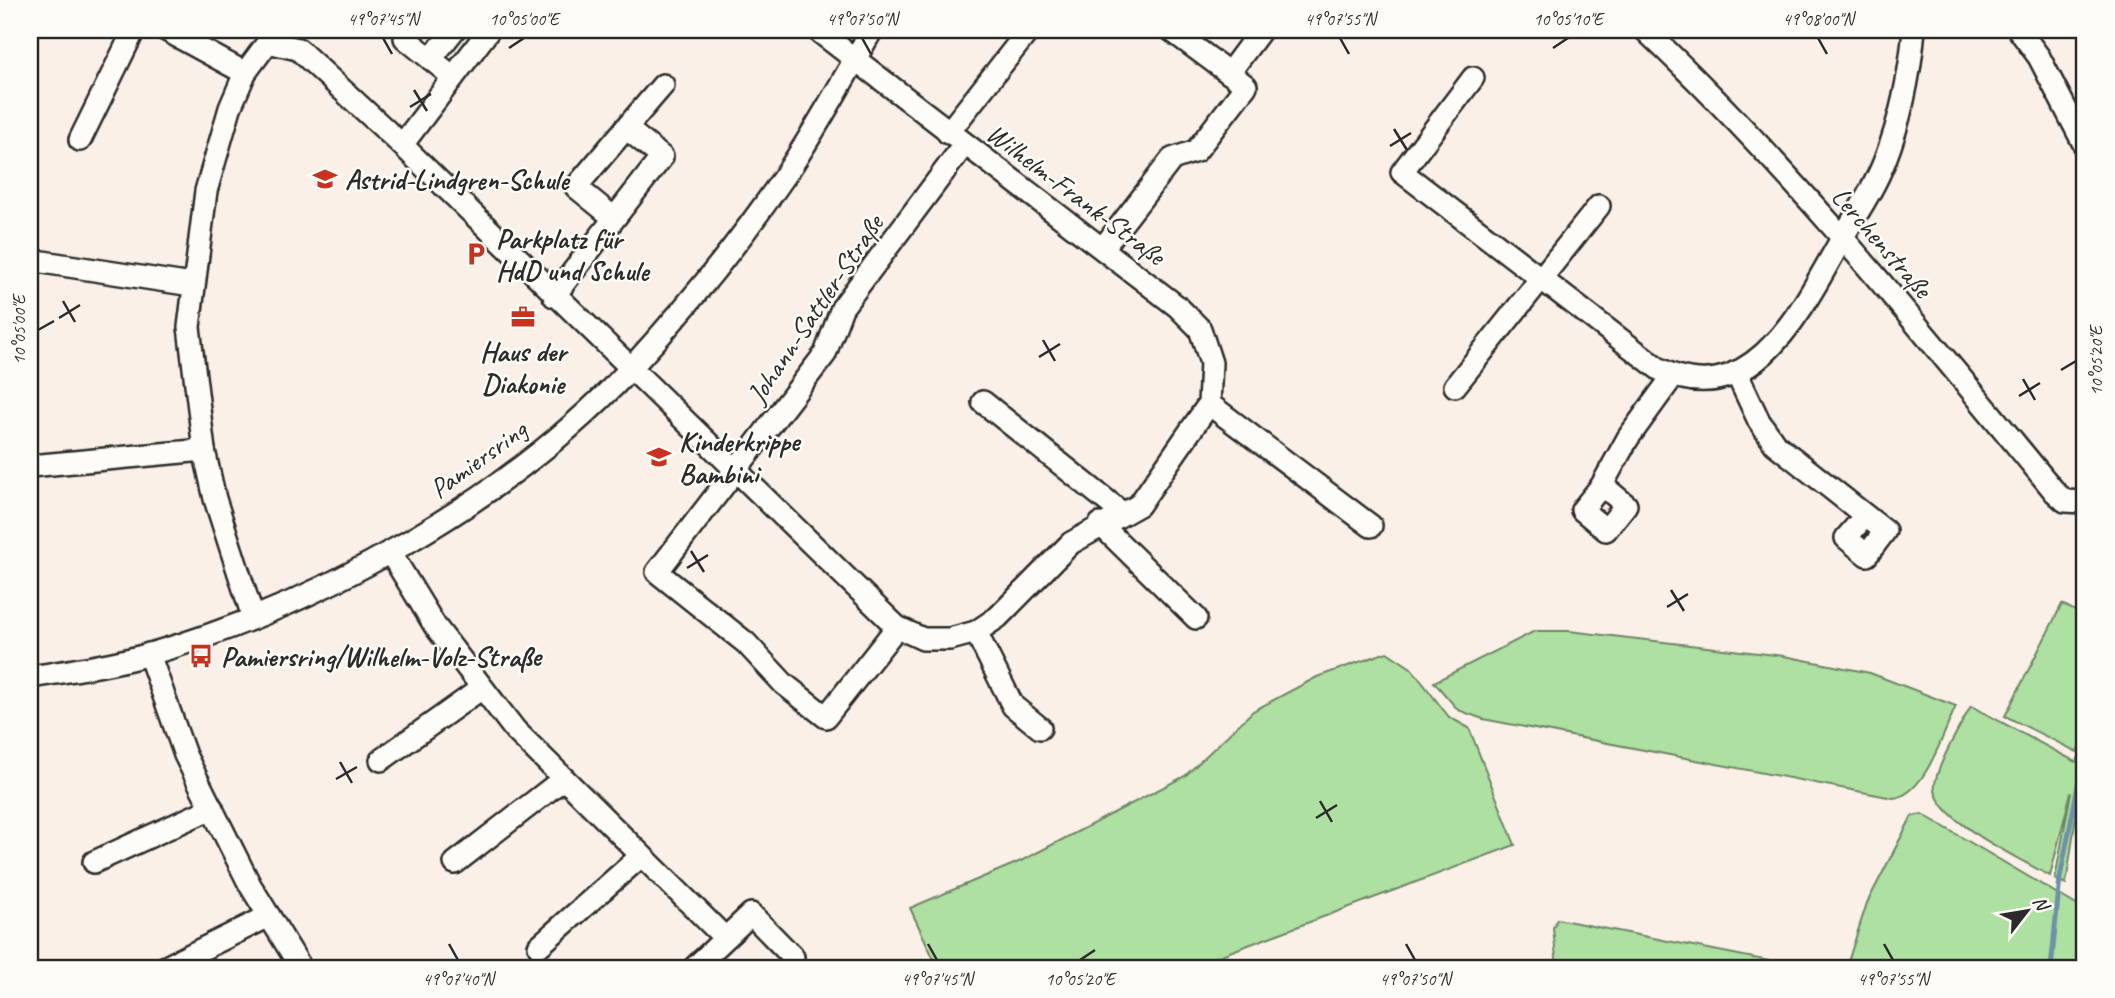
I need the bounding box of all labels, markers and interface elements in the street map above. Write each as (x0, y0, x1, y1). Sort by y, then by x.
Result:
text: 49°07'45"N (348, 8, 422, 30)
text: 10°05'00"E (489, 8, 561, 30)
text: 49°07'50"N (827, 8, 901, 30)
text: 49°07'55"N (1305, 8, 1379, 30)
text: 10°05'10"E (1533, 8, 1605, 30)
text: 49°08'00"N (1783, 8, 1857, 30)
street label: Wilhelm-Frank-Straße (980, 115, 1174, 274)
place label: Astrid-Lindgren-Schule (345, 162, 571, 197)
school or university icon: Astrid-Lindgren-Schule (311, 165, 339, 193)
street label: Lerchenstraße (1824, 179, 1941, 306)
street label: Johann-Sattler-Straße (738, 207, 892, 412)
place label: Parkplatz für HdD und Schule (496, 221, 651, 288)
parking icon: Parkplatz für HdD und Schule (462, 240, 490, 268)
text: 10°05'00"E (8, 293, 30, 365)
office icon: Haus der Diakonie (509, 303, 537, 331)
text: 10°05'20"E (2085, 324, 2107, 396)
place label: Haus der Diakonie (480, 334, 569, 401)
street label: Pamiersring (423, 411, 535, 506)
place label: Kinderkrippe Bambini (679, 424, 802, 491)
school or university icon: Kinderkrippe Bambini (645, 443, 673, 471)
place label: Pamiersring/Wilhelm-Volz-Straße (221, 639, 543, 674)
bus stop icon: Pamiersring/Wilhelm-Volz-Straße (187, 642, 215, 670)
north arrow (1993, 876, 2062, 946)
text: N (2027, 892, 2056, 917)
text: 49°07'40"N (423, 968, 497, 990)
text: 49°07'45"N (902, 968, 976, 990)
text: 10°05'20"E (1045, 968, 1117, 990)
text: 49°07'50"N (1380, 968, 1454, 990)
text: 49°07'55"N (1858, 968, 1932, 990)

